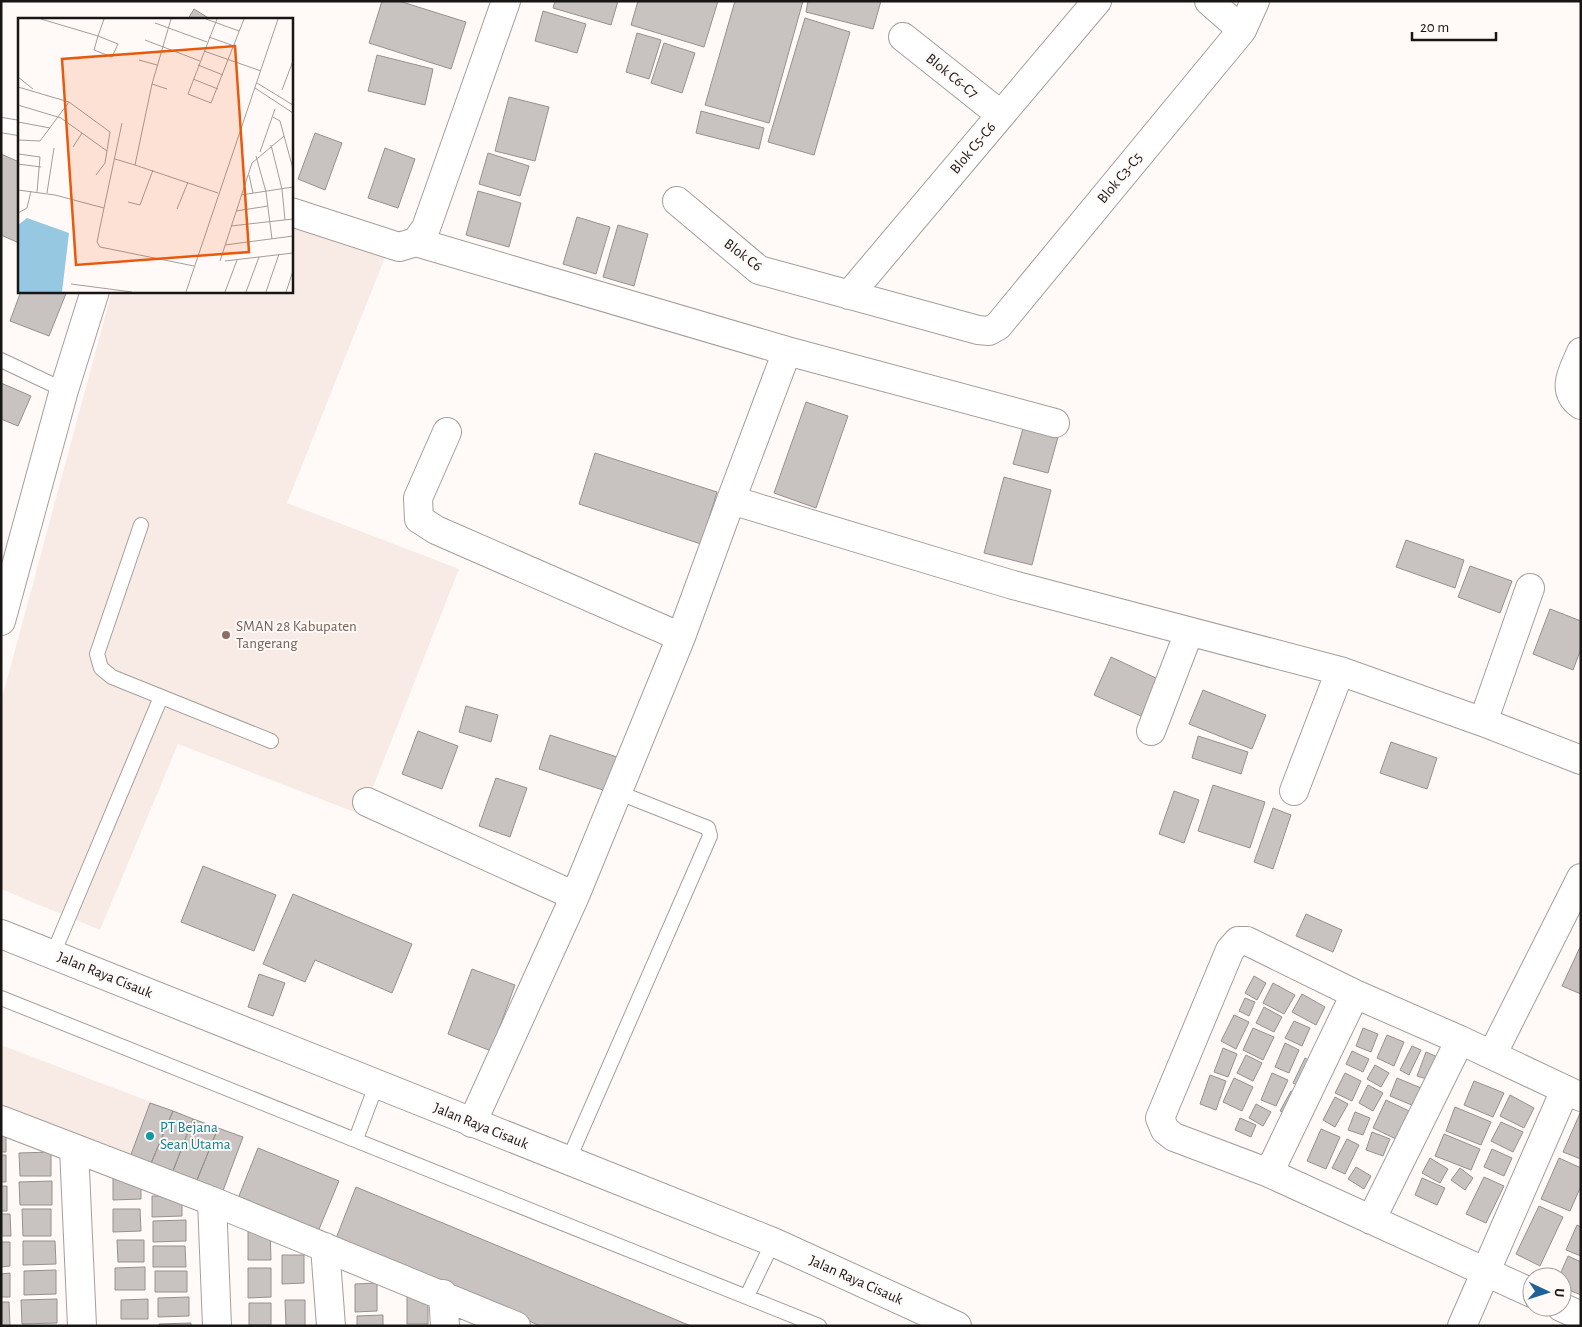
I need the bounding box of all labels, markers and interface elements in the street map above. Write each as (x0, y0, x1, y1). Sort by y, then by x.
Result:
scale bar (1412, 10, 1496, 42)
inset map (18, 18, 292, 292)
text: 20 m (1420, 20, 1449, 35)
street label: Blok C6-C7 (923, 51, 981, 101)
street label: Blok C5-C6 (947, 119, 999, 177)
street label: Blok C3-C5 (1095, 150, 1145, 206)
street label: Blok C6 (721, 236, 765, 274)
place label: SMAN 28 Kabupaten Tangerang (236, 619, 357, 651)
marker: SMAN 28 Kabupaten Tangerang (220, 629, 232, 641)
street label: Jalan Raya Cisauk (55, 949, 155, 1001)
street label: Jalan Raya Cisauk (431, 1100, 531, 1152)
place label: PT Bejana Sean Utama (160, 1120, 231, 1152)
marker: PT Bejana Sean Utama (144, 1130, 156, 1142)
street label: Jalan Raya Cisauk (807, 1253, 905, 1307)
north arrow (1522, 1267, 1572, 1317)
text: U (1552, 1288, 1566, 1298)

